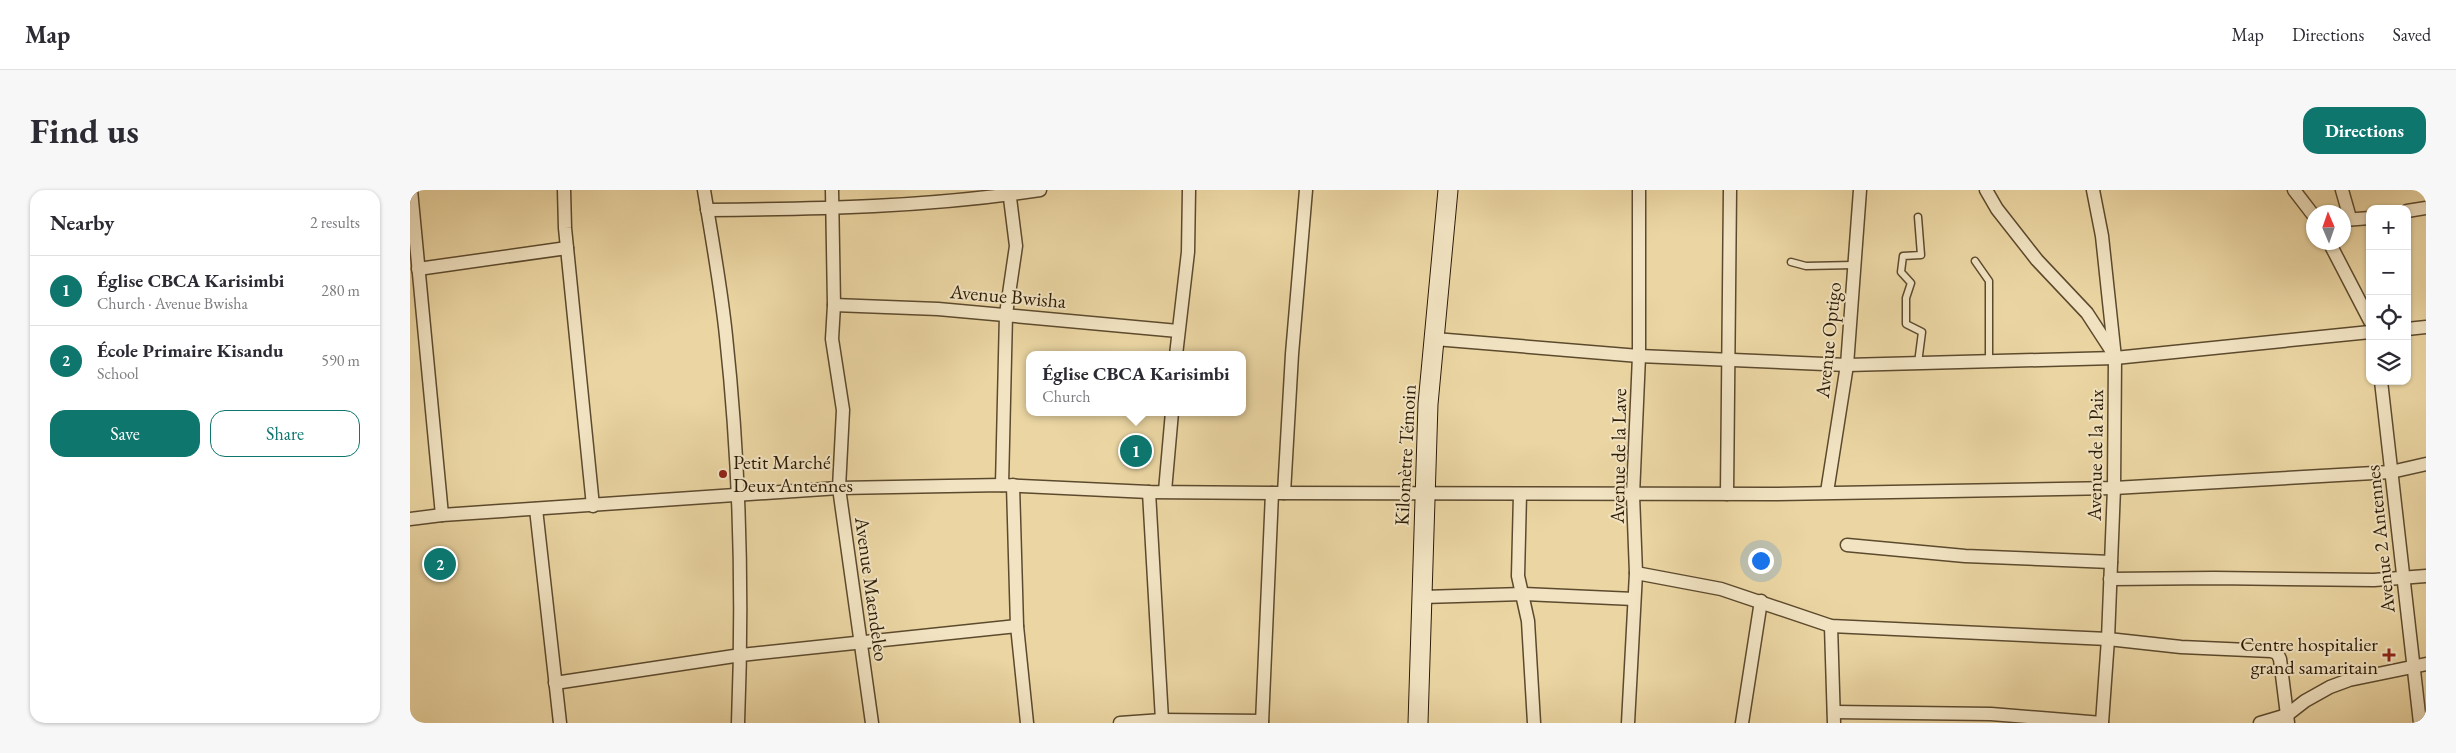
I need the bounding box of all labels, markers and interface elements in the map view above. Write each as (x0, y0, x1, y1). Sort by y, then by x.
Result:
text: Map (25, 19, 70, 50)
text: Map (2232, 23, 2264, 46)
text: Directions (2292, 23, 2364, 46)
text: Saved (2392, 23, 2431, 46)
button: Directions (2303, 107, 2426, 154)
text: Find us (30, 108, 139, 153)
north arrow (2306, 205, 2351, 250)
map controls (2366, 205, 2411, 385)
button: + (2366, 205, 2411, 250)
text: Nearby (50, 209, 114, 236)
text: 2 results (310, 212, 360, 233)
button: − (2366, 250, 2411, 295)
text: Église CBCA Karisimbi (97, 268, 284, 293)
street label: Avenue Bwisha (948, 278, 1067, 314)
text: 1 (62, 280, 70, 301)
text: 280 m (321, 280, 360, 301)
street label: Avenue Optigo (1809, 280, 1847, 400)
text: Church · Avenue Bwisha (97, 293, 248, 314)
button: locate (2366, 295, 2411, 340)
text: École Primaire Kisandu (97, 338, 284, 363)
button: layers (2366, 340, 2411, 385)
text: 2 (62, 350, 70, 371)
text: 590 m (321, 350, 360, 371)
popup (1026, 351, 1246, 416)
text: Église CBCA Karisimbi (1042, 361, 1230, 386)
text: School (97, 363, 139, 384)
street label: Kilomètre Témoin (1388, 383, 1422, 526)
text: Church (1042, 386, 1090, 407)
street label: Avenue de la Lave (1604, 388, 1632, 525)
street label: Avenue de la Paix (2081, 389, 2109, 522)
button: Save (50, 410, 200, 457)
button: Share (210, 410, 360, 457)
pin: 1 (1120, 432, 1152, 470)
place label: Petit Marché Deux Antennes (733, 449, 853, 498)
street label: Avenue 2 Antennes (2359, 464, 2401, 615)
marker: Petit Marché Deux Antennes (717, 468, 729, 480)
street label: Avenue Maendeleo (849, 514, 895, 663)
pin: 2 (424, 545, 456, 583)
your location (1748, 548, 1774, 574)
place label: Centre hospitalier grand samaritain (2240, 631, 2378, 680)
marker: Centre hospitalier grand samaritain (2382, 648, 2396, 662)

